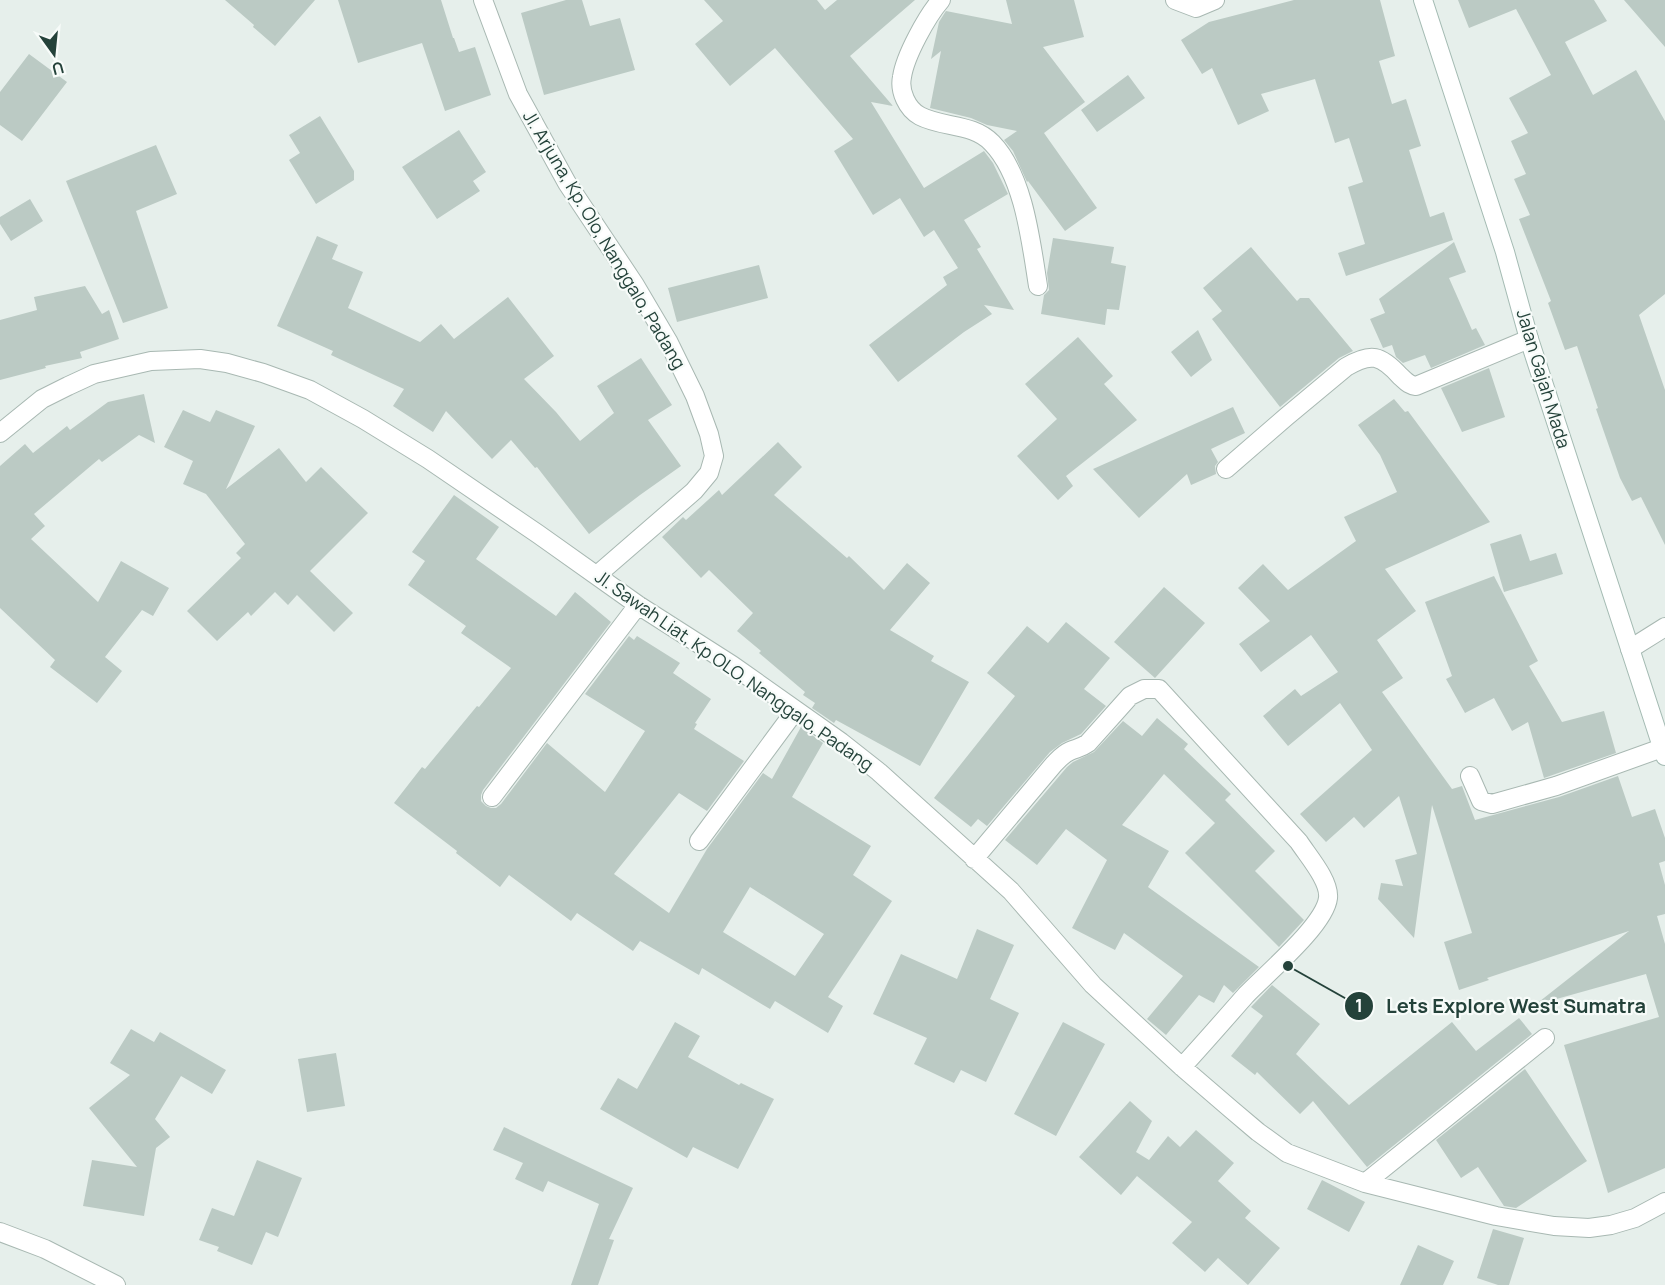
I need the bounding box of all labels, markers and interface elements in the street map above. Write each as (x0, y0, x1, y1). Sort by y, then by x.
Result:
north arrow (24, 24, 84, 84)
text: U (49, 56, 66, 81)
street label: Jl. Arjuna, Kp. Olo, Nanggalo, Padang (518, 106, 692, 373)
street label: Jalan Gajah Mada (1511, 306, 1577, 451)
street label: Jl. Sawah Liat, Kp OLO, Nanggalo, Padang (591, 564, 879, 776)
callout: Lets Explore West Sumatra (1344, 987, 1658, 1025)
text: Lets Explore West Sumatra (1386, 992, 1646, 1019)
text: 1 (1355, 993, 1363, 1017)

